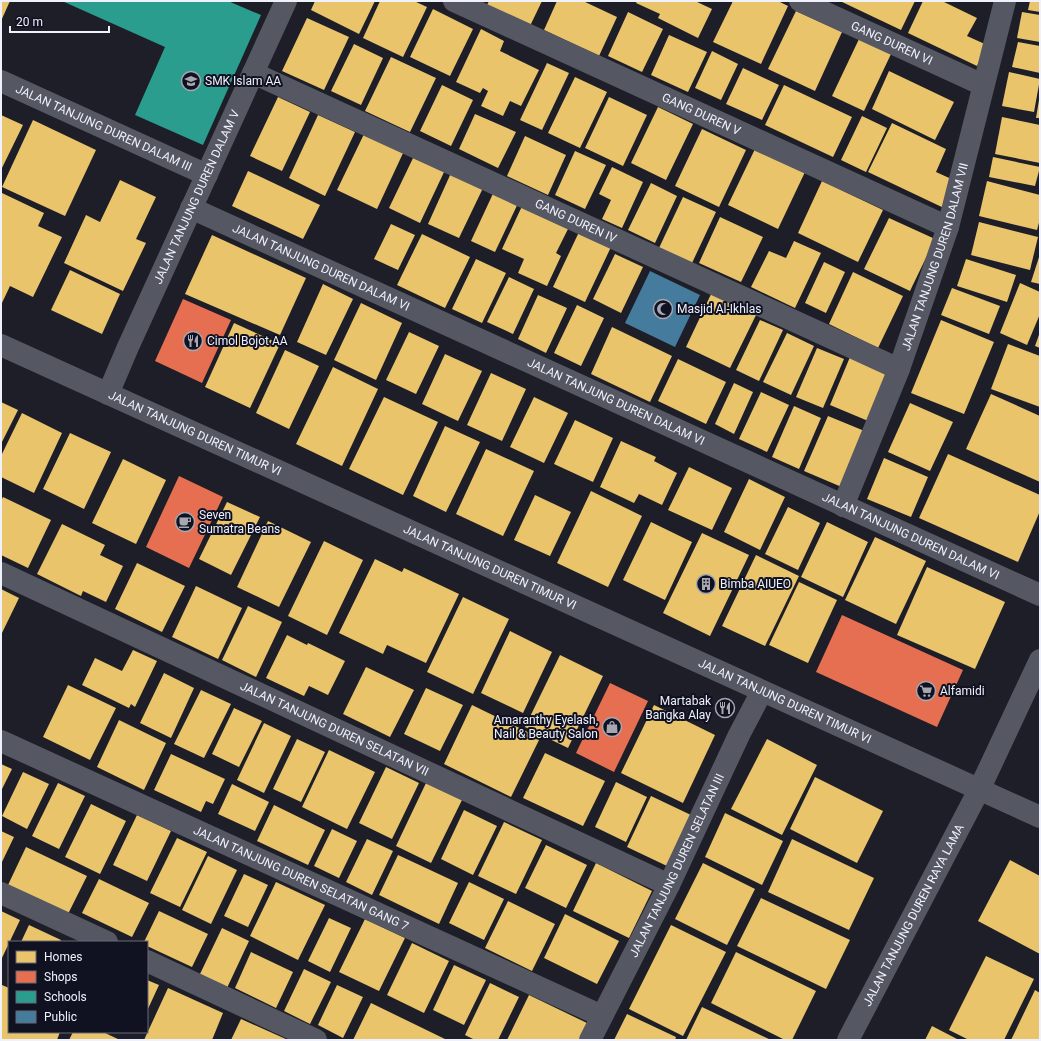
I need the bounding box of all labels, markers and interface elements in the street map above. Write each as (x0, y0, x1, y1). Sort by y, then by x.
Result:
scale bar (10, 8, 109, 34)
text: 20 m (16, 15, 43, 29)
street label: GANG DUREN VI (849, 18, 935, 68)
school or university icon: SMK Islam AA (180, 70, 202, 92)
place label: SMK Islam AA (205, 74, 281, 88)
street label: JALAN TANJUNG DUREN DALAM III (14, 82, 194, 174)
street label: GANG DUREN V (660, 90, 743, 138)
street label: JALAN TANJUNG DUREN DALAM V (151, 107, 242, 286)
street label: JALAN TANJUNG DUREN DALAM VII (899, 161, 971, 353)
street label: GANG DUREN IV (533, 196, 619, 246)
street label: JALAN TANJUNG DUREN DALAM VI (230, 221, 412, 314)
mosque icon: Masjid Al-Ikhlas (652, 298, 674, 320)
place label: Masjid Al-Ikhlas (677, 302, 761, 316)
restaurant icon: Cimol Bojot AA (182, 330, 204, 352)
place label: Cimol Bojot AA (207, 334, 288, 348)
street label: JALAN TANJUNG DUREN DALAM VI (525, 355, 707, 448)
street label: JALAN TANJUNG DUREN TIMUR VI (106, 388, 284, 478)
street label: JALAN TANJUNG DUREN DALAM VI (820, 490, 1002, 582)
place label: Seven Sumatra Beans (199, 508, 280, 536)
cafe icon: Seven Sumatra Beans (174, 511, 196, 533)
street label: JALAN TANJUNG DUREN TIMUR VI (401, 522, 579, 612)
building icon: Bimba AIUEO (695, 573, 717, 595)
place label: Bimba AIUEO (720, 577, 791, 591)
street label: JALAN TANJUNG DUREN TIMUR VI (696, 656, 874, 746)
street label: JALAN TANJUNG DUREN SELATAN VII (238, 679, 431, 779)
supermarket icon: Alfamidi (915, 680, 937, 702)
place label: Alfamidi (940, 684, 985, 698)
place label: Martabak Bangka Alay (645, 694, 712, 722)
restaurant icon: Martabak Bangka Alay (714, 697, 736, 719)
place label: Amaranthy Eyelash, Nail & Beauty Salon (494, 713, 598, 741)
shop icon: Amaranthy Eyelash, Nail & Beauty Salon (601, 716, 623, 738)
street label: JALAN TANJUNG DUREN SELATAN III (626, 771, 727, 960)
street label: JALAN TANJUNG DUREN RAYA LAMA (860, 821, 967, 1009)
street label: JALAN TANJUNG DUREN SELATAN GANG 7 (191, 823, 411, 934)
legend (8, 941, 148, 1033)
text: Homes (44, 950, 82, 964)
text: Shops (44, 970, 78, 984)
text: Schools (44, 990, 87, 1004)
text: Public (44, 1010, 77, 1024)

